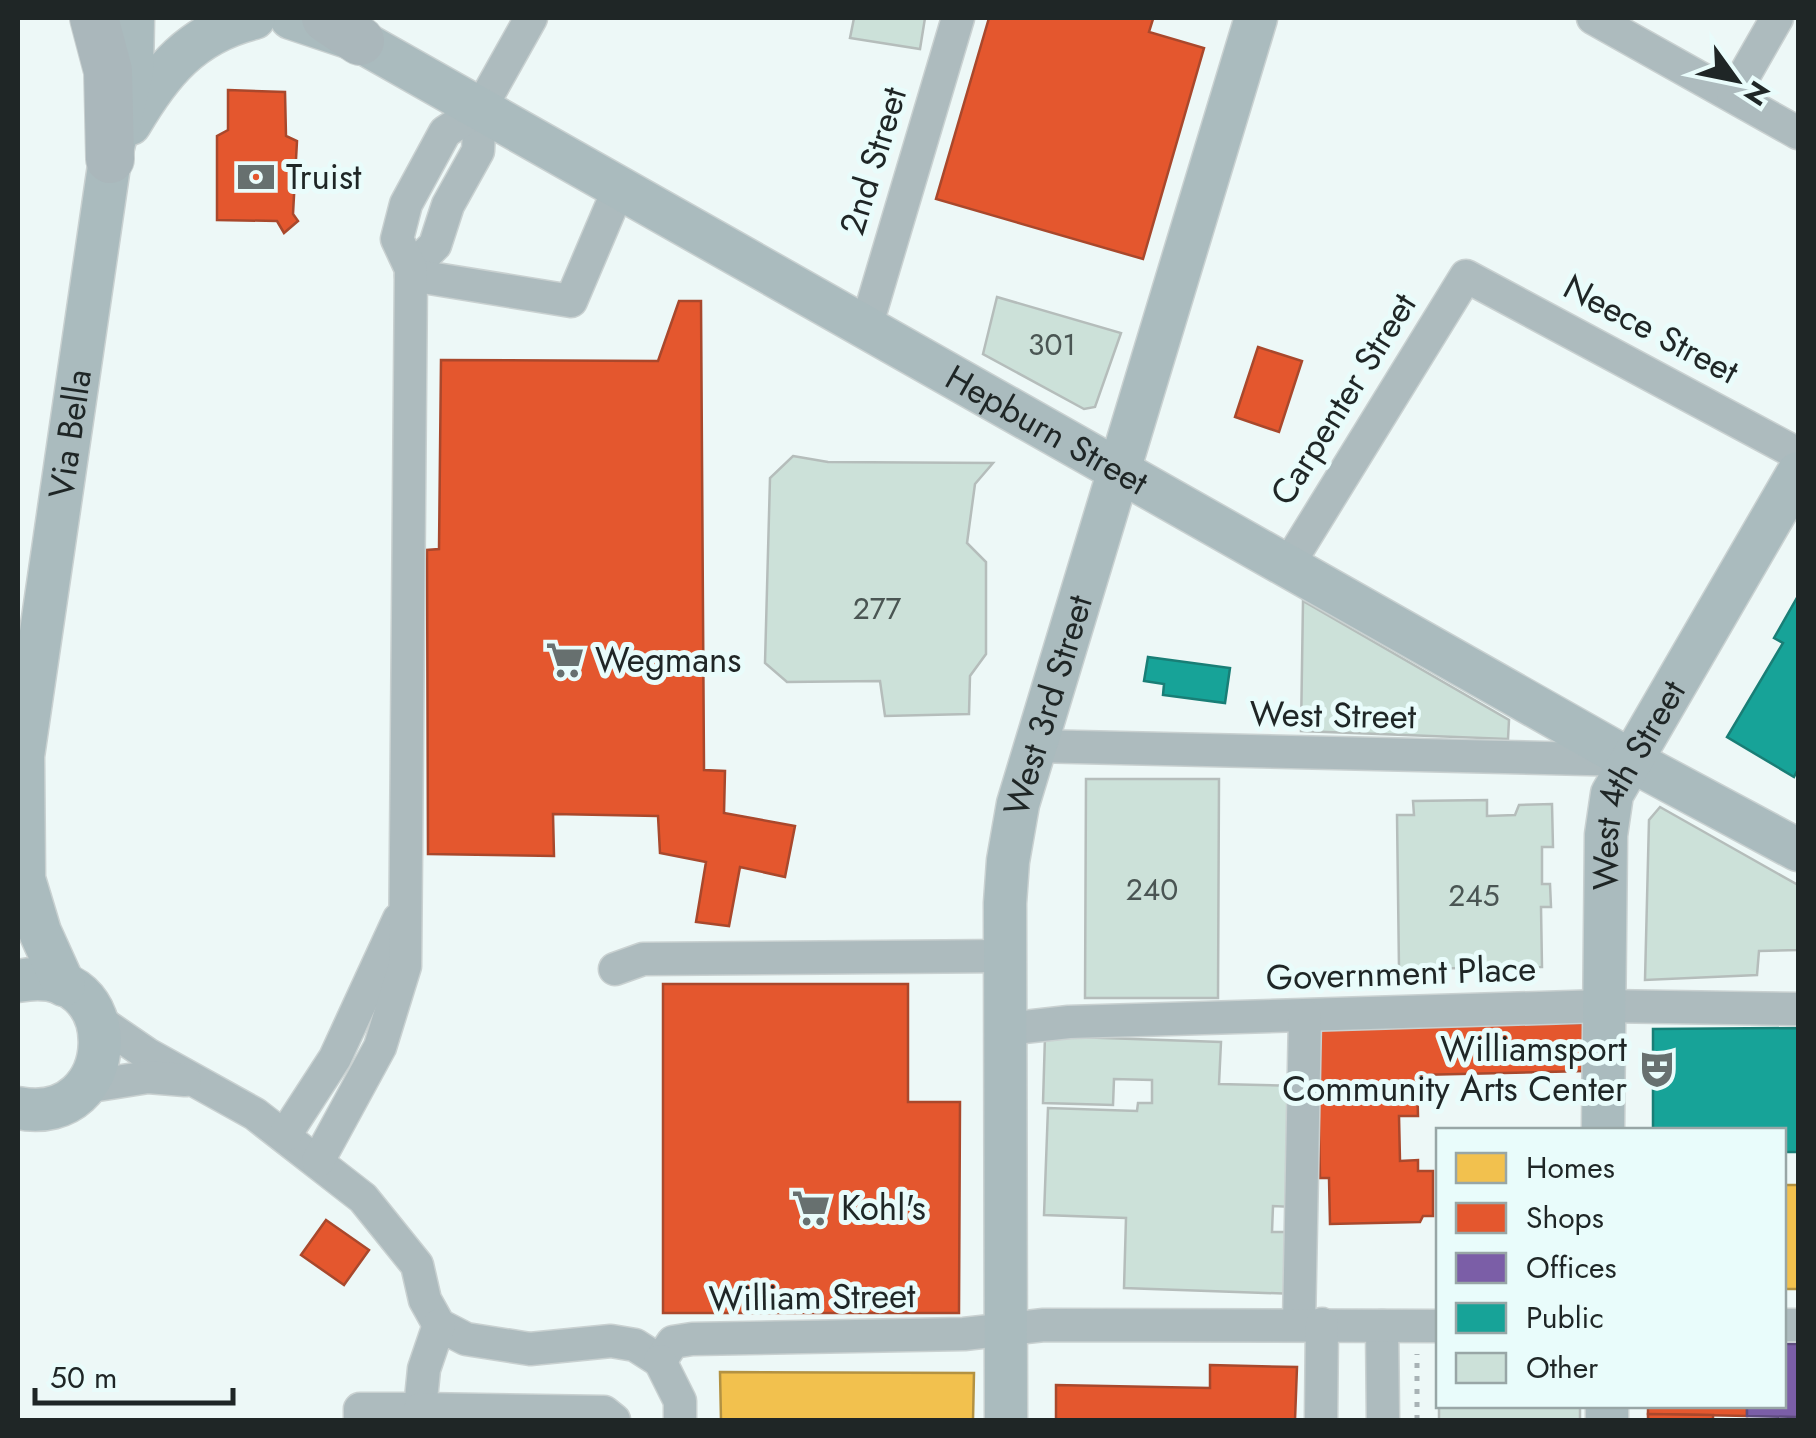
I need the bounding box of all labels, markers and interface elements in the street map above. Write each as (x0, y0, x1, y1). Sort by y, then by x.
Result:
north arrow (1686, 30, 1786, 130)
text: N (1733, 73, 1780, 114)
street label: 2nd Street (827, 80, 919, 241)
place label: Truist (286, 152, 362, 202)
bank icon: Truist (235, 156, 277, 198)
street label: Neece Street (1555, 262, 1748, 396)
street label: Carpenter Street (1258, 283, 1429, 515)
house number: 301 (1028, 323, 1076, 366)
street label: Hepburn Street (936, 352, 1158, 508)
street label: Via Bella (36, 366, 104, 502)
house number: 277 (853, 587, 902, 630)
street label: West 3rd Street (991, 588, 1105, 822)
place label: Wegmans (595, 635, 741, 685)
supermarket icon: Wegmans (544, 639, 586, 681)
street label: West 4th Street (1580, 671, 1698, 890)
street label: West Street (1249, 689, 1417, 741)
house number: 240 (1126, 868, 1178, 911)
house number: 245 (1448, 874, 1500, 917)
street label: Government Place (1265, 943, 1537, 1003)
place label: Williamsport Community Arts Center (1282, 1024, 1628, 1114)
theatre icon: Williamsport Community Arts Center (1636, 1048, 1678, 1090)
legend (1436, 1128, 1786, 1408)
text: Homes (1526, 1146, 1615, 1189)
place label: Kohl's (841, 1183, 926, 1233)
supermarket icon: Kohl's (790, 1187, 832, 1229)
text: Shops (1526, 1196, 1604, 1239)
text: Offices (1526, 1246, 1617, 1289)
street label: William Street (708, 1270, 917, 1324)
text: Public (1526, 1296, 1604, 1339)
scale bar (35, 1343, 232, 1405)
text: Other (1526, 1346, 1599, 1389)
text: 50 m (50, 1356, 117, 1399)

